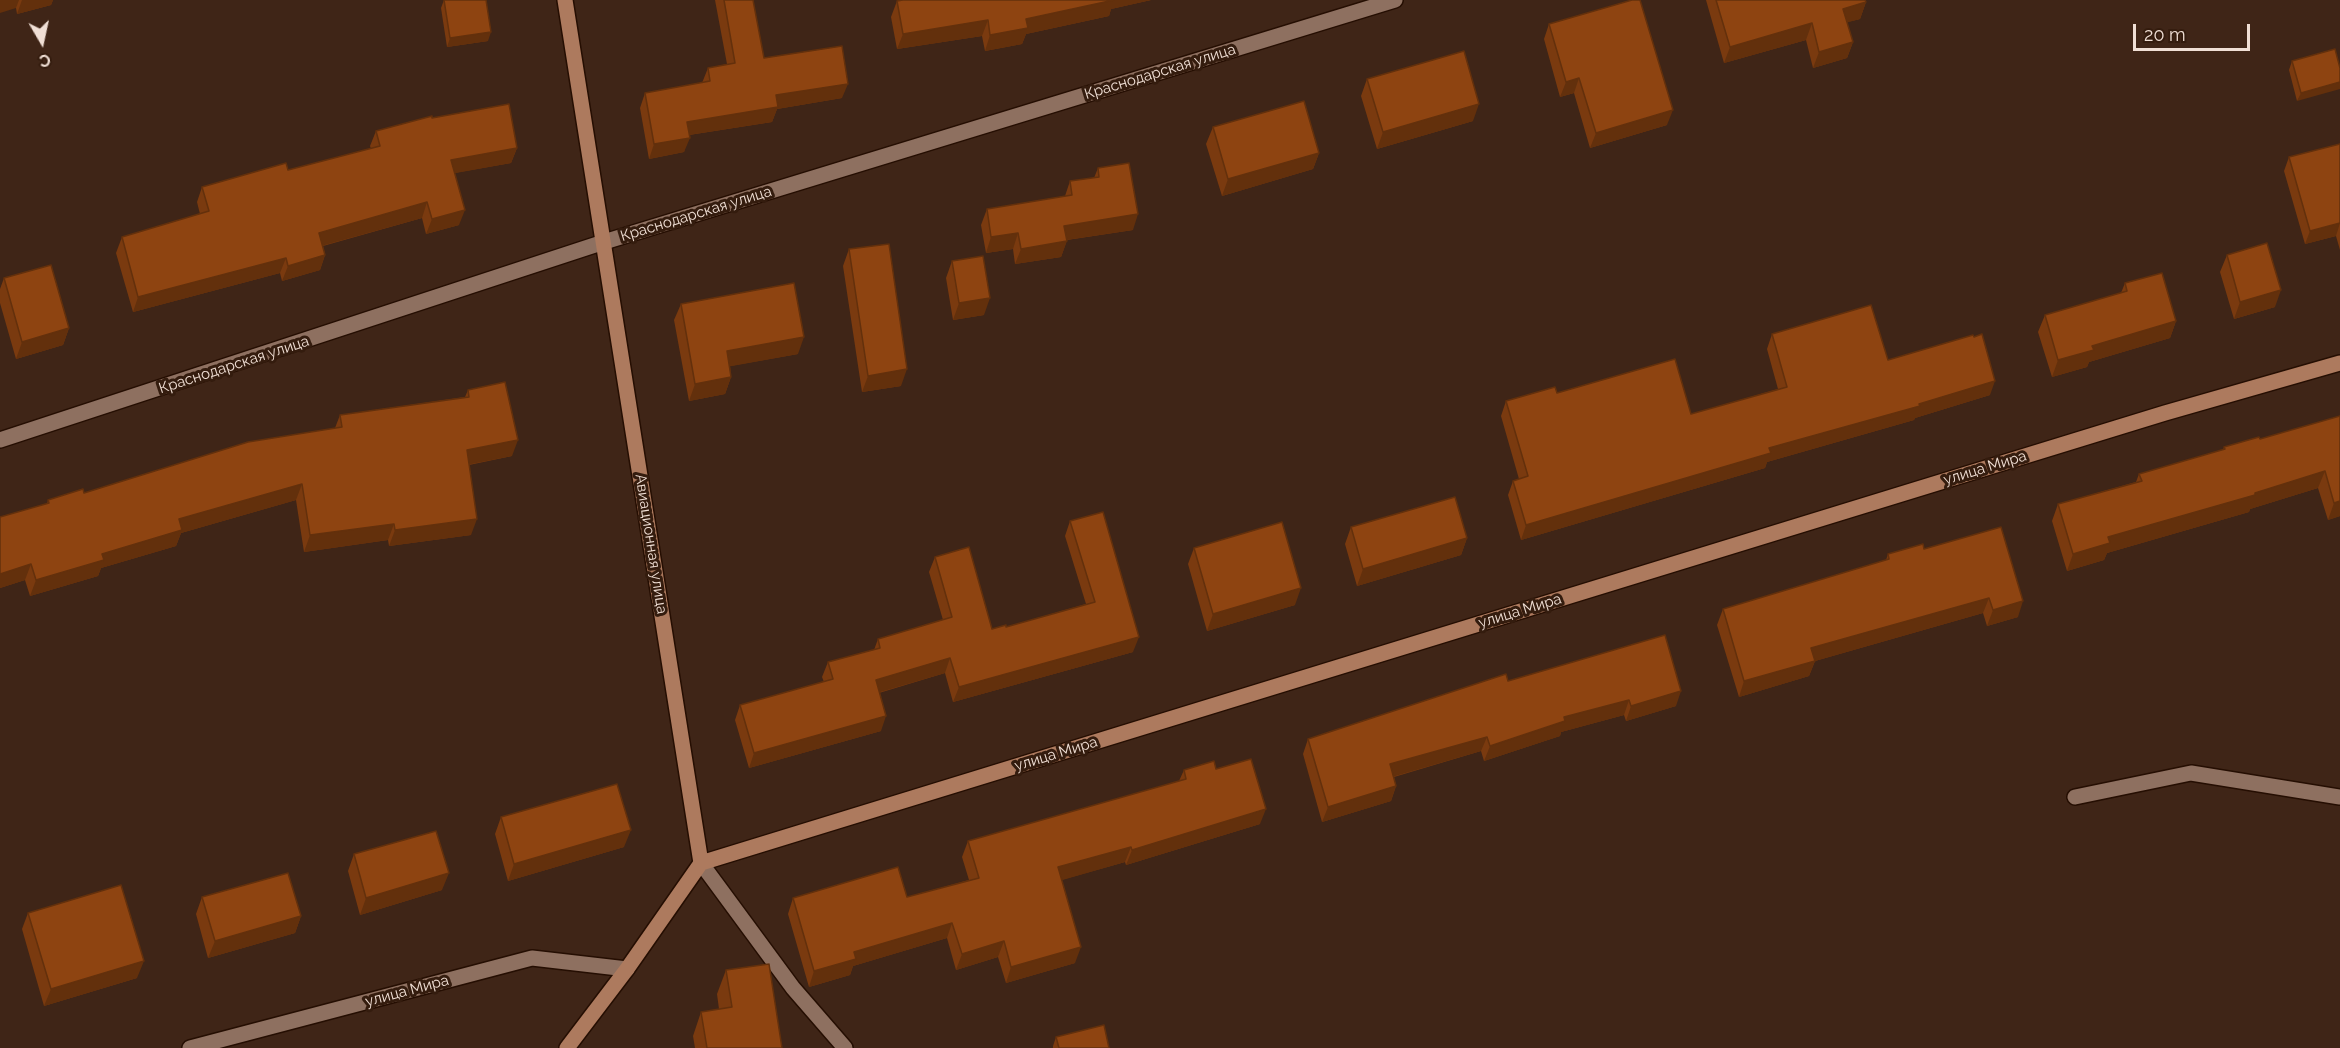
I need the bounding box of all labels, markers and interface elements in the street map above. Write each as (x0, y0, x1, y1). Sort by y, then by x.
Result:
north arrow (12, 12, 72, 72)
scale bar (2136, 12, 2253, 50)
text: 20 m (2144, 24, 2186, 45)
street label: Краснодарская улица (1082, 40, 1238, 104)
text: С (38, 50, 52, 71)
street label: Краснодарская улица (618, 182, 774, 246)
street label: Краснодарская улица (156, 332, 312, 398)
street label: улица Мира (1941, 447, 2029, 489)
street label: Авиационная улица (631, 473, 671, 615)
street label: улица Мира (1476, 590, 1564, 632)
street label: улица Мира (1012, 733, 1100, 775)
street label: улица Мира (363, 971, 451, 1011)

